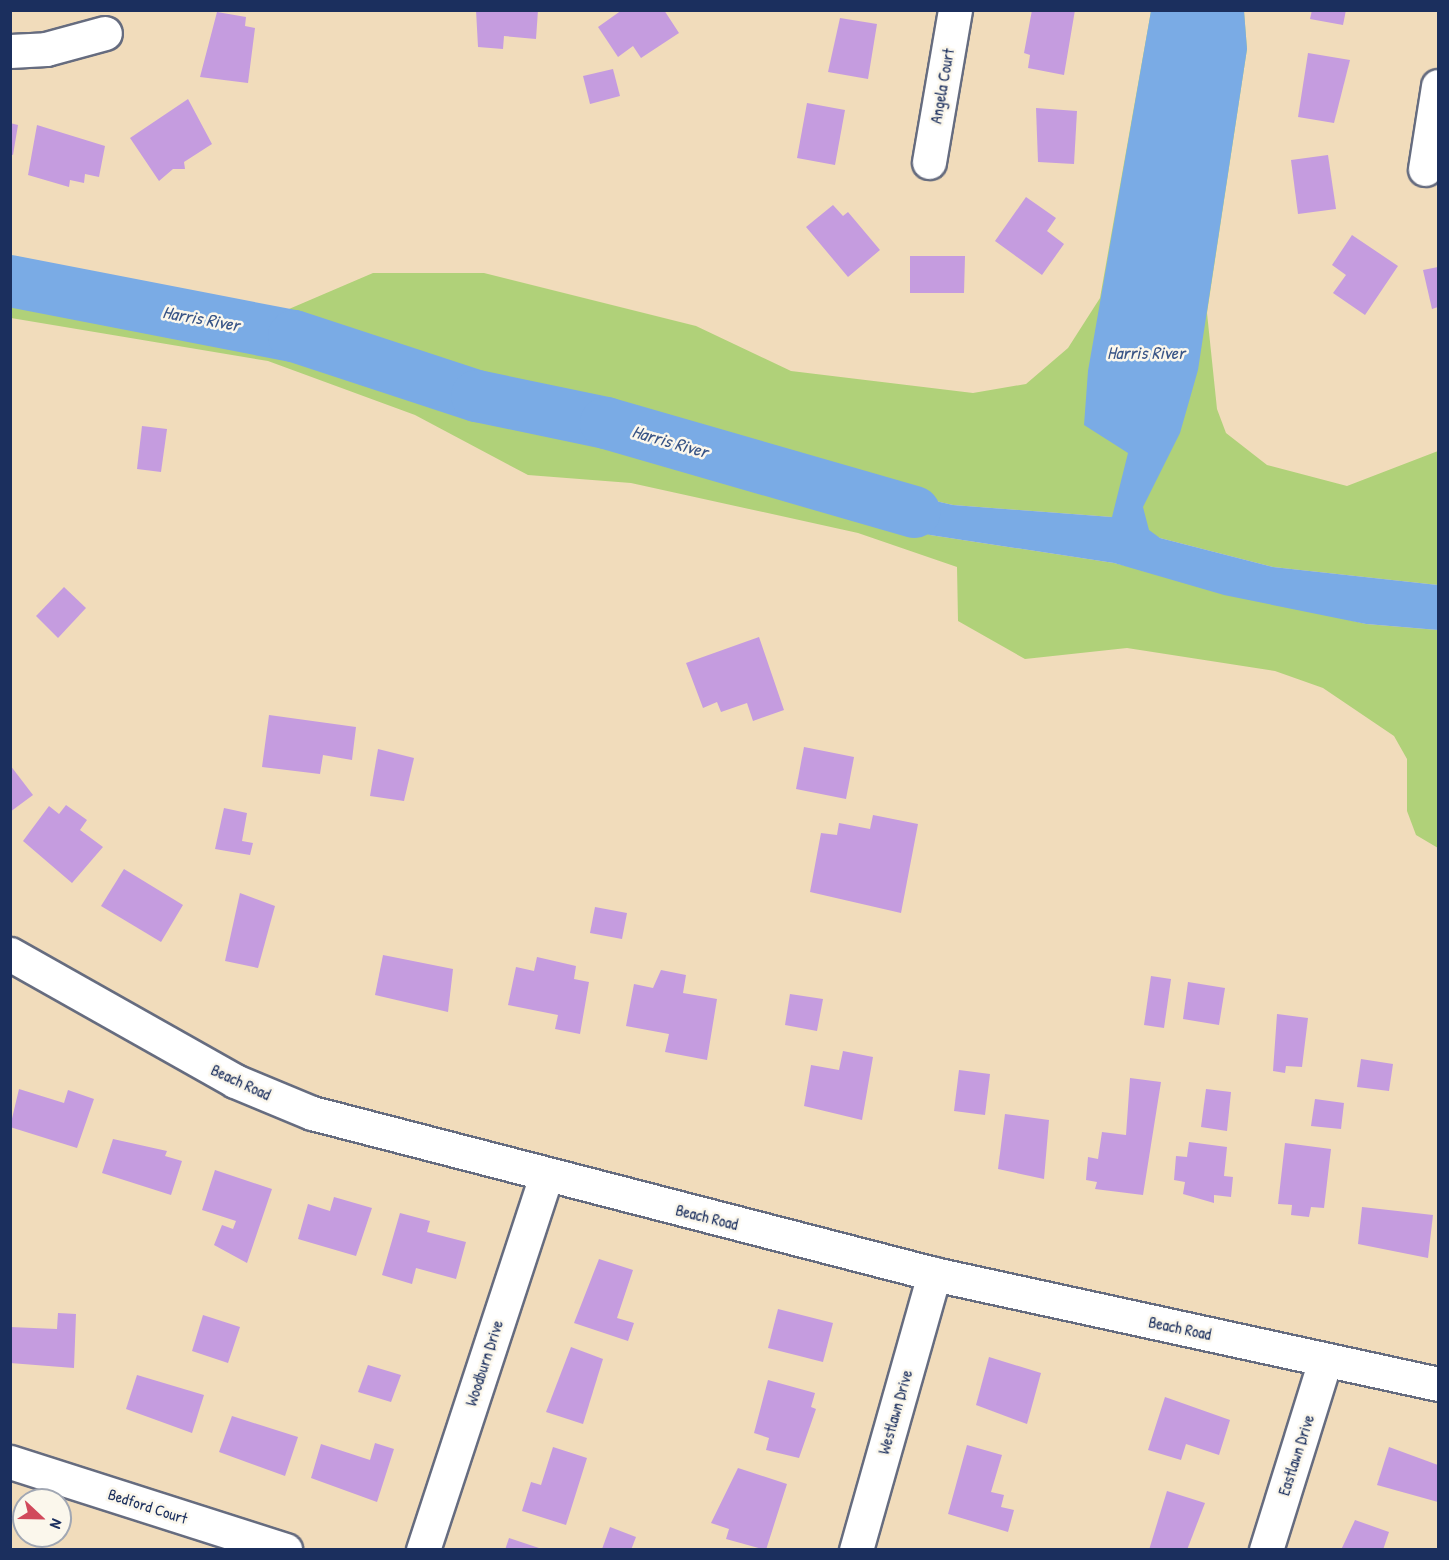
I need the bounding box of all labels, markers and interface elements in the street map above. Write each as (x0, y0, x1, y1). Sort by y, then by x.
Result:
street label: Angela Court (926, 47, 958, 125)
water label: Harris River (161, 302, 241, 336)
water label: Harris River (1107, 342, 1185, 364)
water label: Harris River (630, 421, 710, 463)
street label: Beach Road (208, 1060, 274, 1104)
street label: Beach Road (674, 1200, 740, 1234)
street label: Beach Road (1147, 1312, 1213, 1344)
street label: Woodburn Drive (461, 1318, 507, 1408)
street label: Westlawn Drive (874, 1368, 916, 1456)
street label: Eastlawn Drive (1274, 1412, 1318, 1498)
street label: Bedford Court (106, 1484, 190, 1528)
north arrow (12, 1488, 72, 1548)
text: N (45, 1516, 69, 1532)

